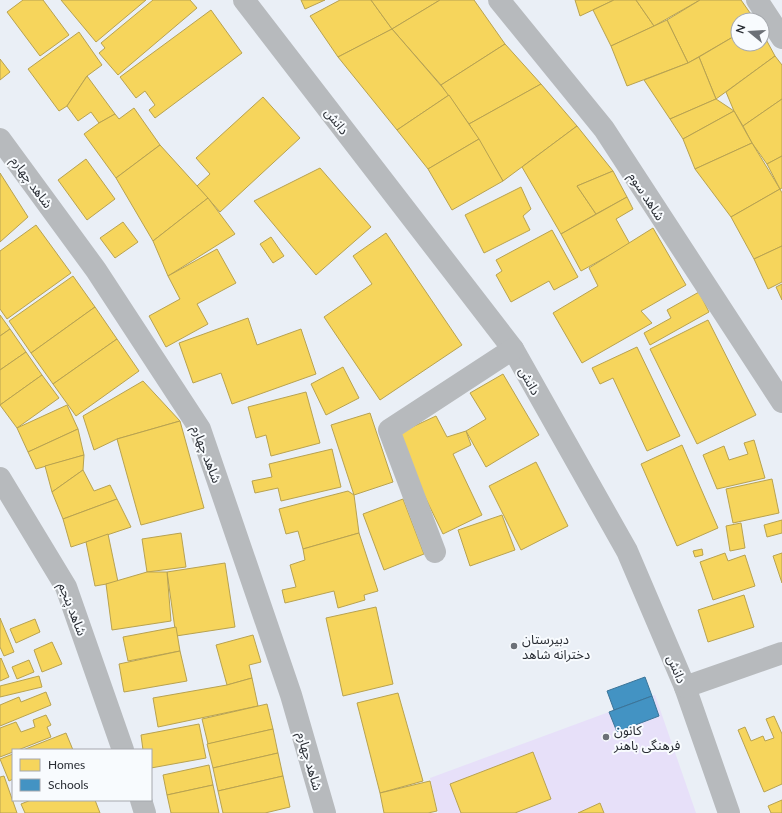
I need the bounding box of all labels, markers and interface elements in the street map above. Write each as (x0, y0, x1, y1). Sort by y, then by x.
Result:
north arrow (730, 12, 770, 52)
text: N (733, 23, 748, 35)
street label: دانش (321, 105, 352, 138)
street label: شاهد چهارم (6, 153, 56, 212)
street label: شاهد سوم (624, 169, 668, 224)
street label: دانش (515, 364, 544, 398)
street label: شاهد چهارم (187, 423, 225, 486)
street label: شاهد پنجم (53, 580, 90, 639)
place label: دبیرستان دخترانه شاهد (522, 631, 590, 662)
marker: دبیرستان دخترانه شاهد (509, 641, 519, 651)
street label: دانش (663, 652, 690, 686)
place label: کانون فرهنگی باهنر (613, 722, 680, 754)
street label: شاهد چهارم (292, 730, 326, 793)
marker: کانون فرهنگی باهنر (601, 732, 611, 742)
legend (12, 749, 152, 801)
text: Homes (48, 757, 85, 772)
text: Schools (48, 777, 89, 792)

